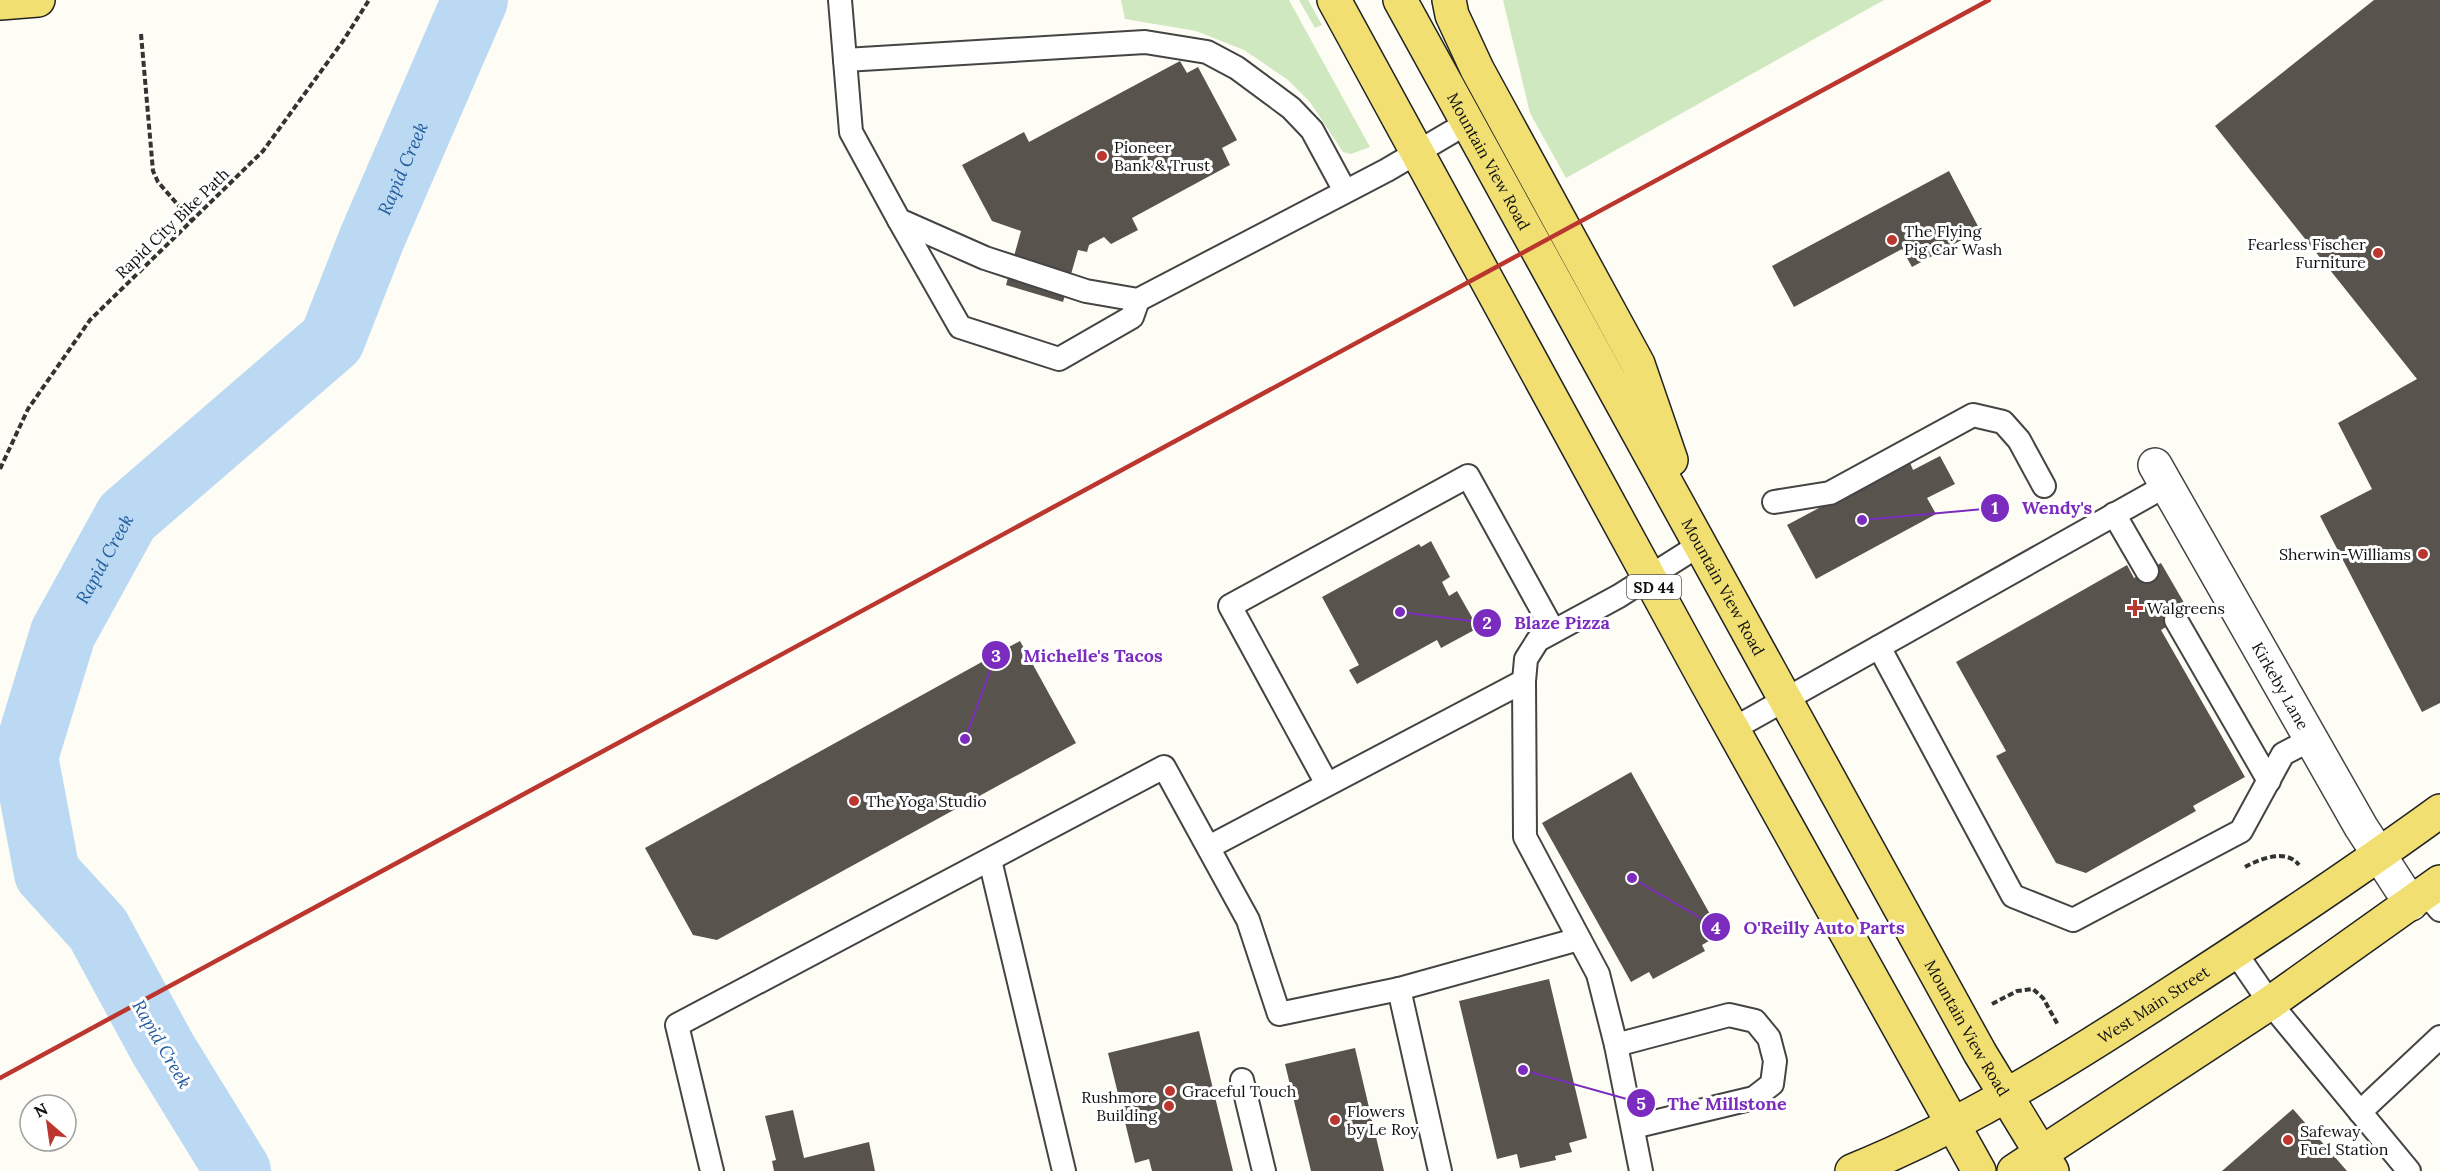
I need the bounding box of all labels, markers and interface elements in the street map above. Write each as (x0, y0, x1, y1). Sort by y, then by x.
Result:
street label: Mountain View Road (1443, 89, 1535, 234)
water label: Rapid Creek (372, 118, 432, 218)
place label: Pioneer Bank & Trust (1114, 137, 1211, 175)
marker: Pioneer Bank & Trust (1095, 149, 1109, 163)
street label: Rapid City Bike Path (111, 163, 233, 282)
place label: The Flying Pig Car Wash (1904, 221, 2003, 259)
marker: The Flying Pig Car Wash (1885, 233, 1899, 247)
place label: Fearless Fischer Furniture (2247, 234, 2366, 272)
marker: Fearless Fischer Furniture (2371, 246, 2385, 260)
callout: Wendy's (1980, 490, 2105, 526)
text: 1 (1991, 496, 1999, 519)
text: Wendy's (2022, 496, 2093, 519)
water label: Rapid Creek (70, 510, 138, 608)
street label: Mountain View Road (1677, 515, 1769, 659)
place label: Sherwin-Williams (2279, 544, 2411, 564)
marker: Sherwin-Williams (2416, 547, 2430, 561)
road number: SD 44 (1627, 575, 1681, 599)
place label: Walgreens (2147, 598, 2225, 618)
marker: Walgreens (2128, 601, 2142, 615)
callout: Blaze Pizza (1472, 605, 1622, 641)
text: 2 (1482, 611, 1492, 634)
text: Blaze Pizza (1514, 611, 1610, 634)
callout: Michelle's Tacos (981, 637, 1174, 673)
street label: Kirkeby Lane (2248, 638, 2314, 733)
text: 3 (991, 644, 1001, 667)
text: Michelle's Tacos (1023, 644, 1163, 667)
place label: The Yoga Studio (866, 791, 987, 811)
marker: The Yoga Studio (847, 794, 861, 808)
callout: O'Reilly Auto Parts (1701, 909, 1917, 945)
text: 4 (1711, 916, 1721, 939)
text: O'Reilly Auto Parts (1743, 916, 1905, 939)
street label: Mountain View Road (1921, 956, 2014, 1100)
street label: West Main Street (2094, 961, 2214, 1048)
water label: Rapid Creek (127, 995, 197, 1093)
place label: Graceful Touch (1182, 1081, 1297, 1101)
marker: Graceful Touch (1163, 1084, 1177, 1098)
callout: The Millstone (1626, 1085, 1799, 1121)
place label: Rushmore Building (1081, 1087, 1158, 1125)
text: 5 (1636, 1092, 1646, 1115)
text: The Millstone (1667, 1092, 1787, 1115)
north arrow (18, 1093, 78, 1153)
text: N (30, 1098, 51, 1122)
marker: Rushmore Building (1162, 1099, 1176, 1113)
place label: Flowers by Le Roy (1347, 1101, 1419, 1139)
marker: Flowers by Le Roy (1328, 1113, 1342, 1127)
place label: Safeway Fuel Station (2300, 1121, 2389, 1159)
marker: Safeway Fuel Station (2281, 1133, 2295, 1147)

